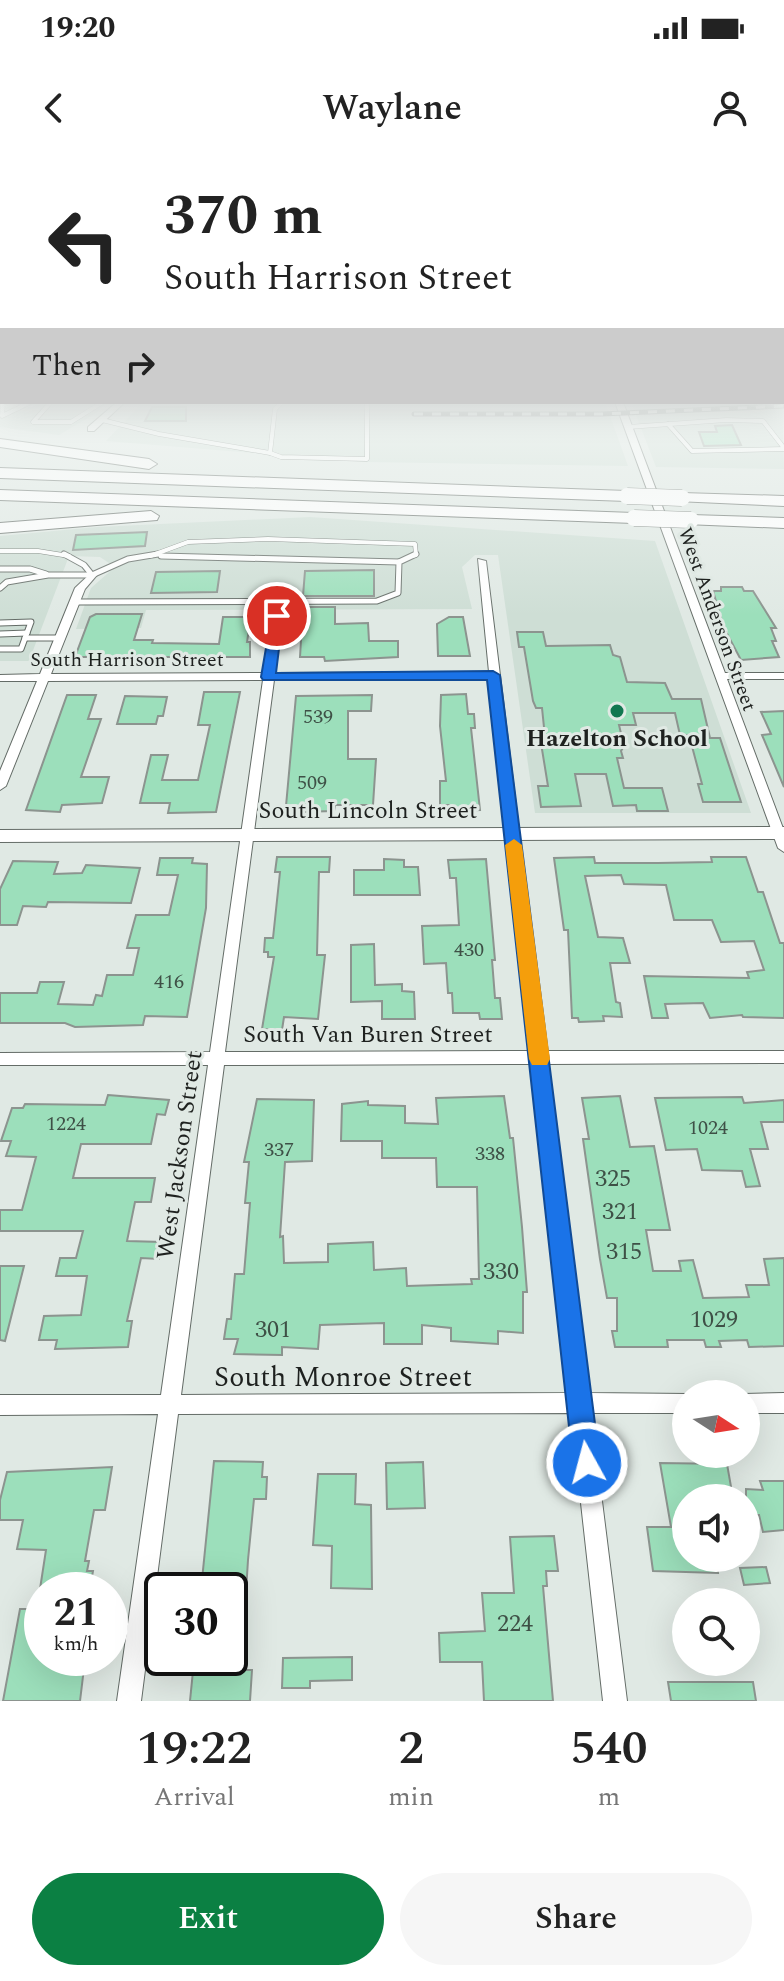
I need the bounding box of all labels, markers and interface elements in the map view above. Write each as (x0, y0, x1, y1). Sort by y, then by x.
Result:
text: 19:20 (40, 5, 115, 51)
text: Waylane (322, 81, 462, 136)
icon: back (32, 86, 76, 130)
icon: person (708, 86, 752, 130)
text: 370 m (164, 174, 323, 259)
icon: left (32, 192, 136, 296)
text: South Harrison Street (164, 251, 512, 306)
text: Then (32, 343, 102, 389)
icon: right (118, 344, 162, 388)
street label: West Anderson Street (670, 523, 764, 715)
pin (243, 582, 311, 650)
icon: arrive (255, 594, 299, 638)
street label: South Harrison Street (30, 645, 224, 675)
house number: 539 (303, 702, 333, 732)
marker: Hazelton School (608, 702, 626, 720)
place label: Hazelton School (526, 721, 708, 757)
house number: 509 (297, 768, 327, 798)
street label: South Lincoln Street (258, 793, 478, 829)
house number: 430 (454, 935, 484, 965)
house number: 416 (154, 967, 184, 997)
street label: South Van Buren Street (243, 1017, 493, 1053)
street label: West Jackson Street (148, 1048, 212, 1262)
house number: 1224 (46, 1109, 86, 1139)
house number: 1024 (688, 1113, 728, 1143)
house number: 337 (264, 1135, 294, 1165)
house number: 338 (475, 1139, 505, 1169)
house number: 325 (595, 1161, 631, 1197)
house number: 321 (602, 1194, 638, 1230)
house number: 315 (606, 1234, 642, 1270)
house number: 330 (483, 1254, 519, 1290)
house number: 1029 (690, 1302, 738, 1338)
house number: 301 (255, 1312, 291, 1348)
street label: South Monroe Street (214, 1356, 472, 1399)
north arrow (672, 1380, 760, 1468)
map controls (672, 1380, 760, 1676)
position arrow (545, 1421, 629, 1505)
button: sound (672, 1484, 760, 1572)
speed limit sign: 30 (144, 1572, 248, 1676)
text: 21 (54, 1583, 98, 1644)
button: search (672, 1588, 760, 1676)
house number: 224 (497, 1606, 533, 1642)
text: km/h (54, 1629, 99, 1659)
text: 19:22 (136, 1712, 252, 1785)
text: 2 (398, 1712, 424, 1785)
text: 540 (570, 1712, 648, 1785)
text: Arrival (154, 1777, 235, 1817)
text: min (388, 1777, 434, 1817)
text: m (598, 1777, 620, 1817)
button: Exit (32, 1873, 384, 1965)
button: Share (400, 1873, 752, 1965)

